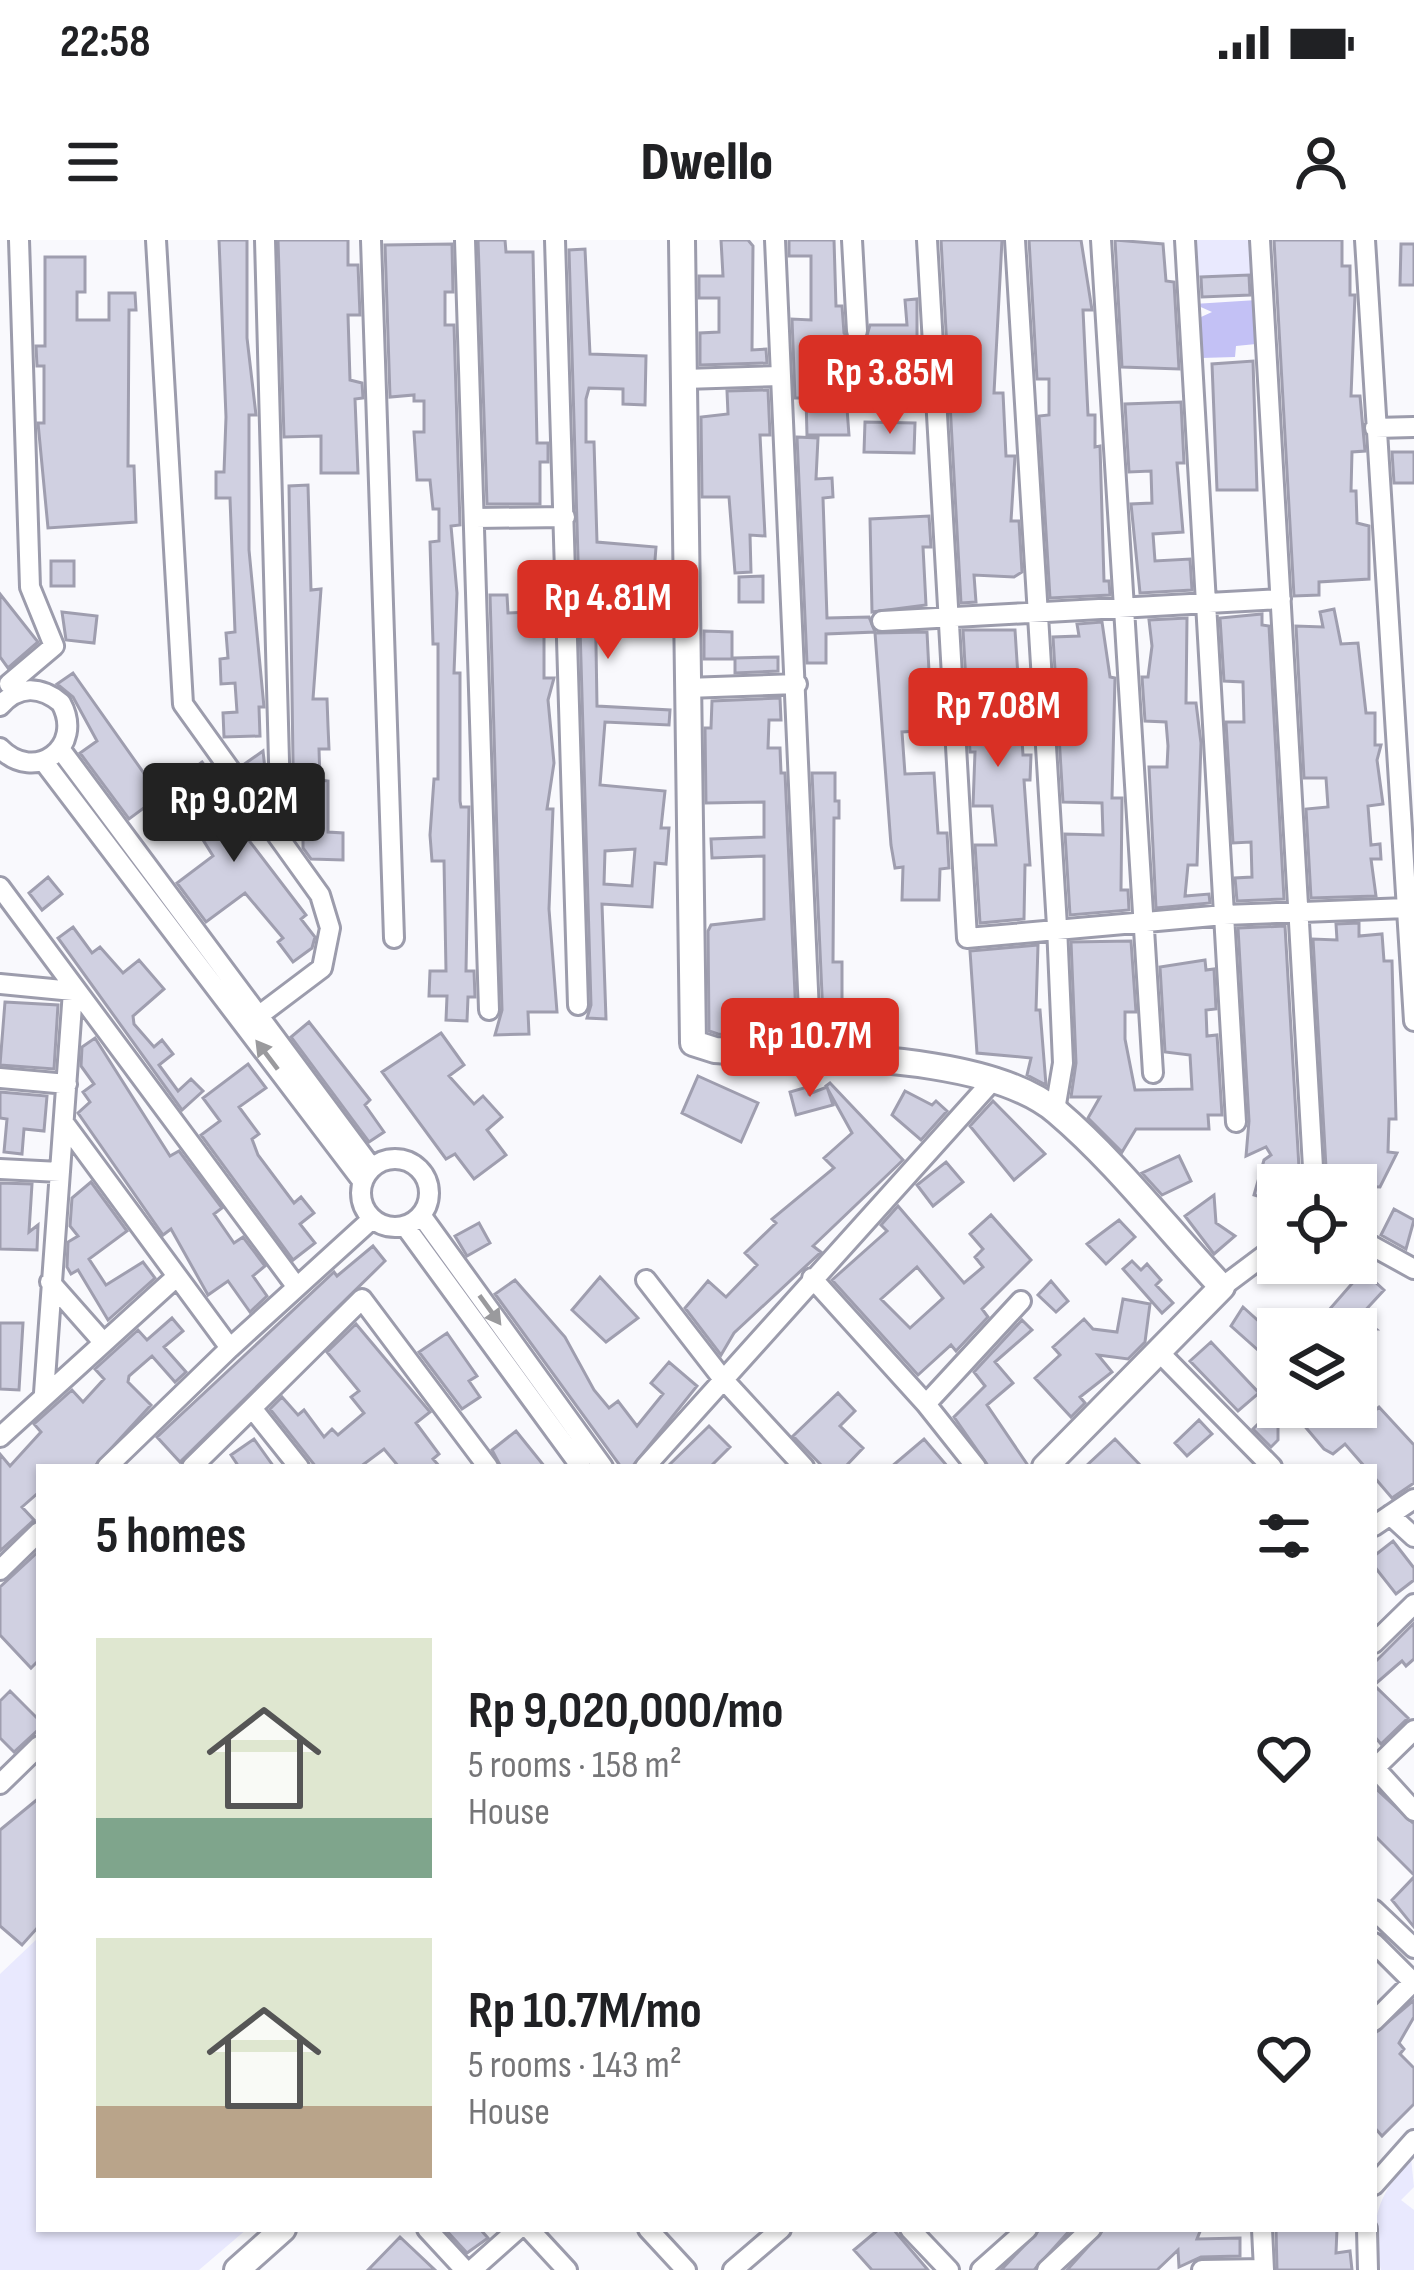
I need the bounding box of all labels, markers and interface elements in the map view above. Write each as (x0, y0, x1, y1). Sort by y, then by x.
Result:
text: 22:58 (60, 15, 151, 70)
icon: menu (60, 129, 126, 195)
icon: person (1288, 129, 1354, 195)
text: Dwello (641, 130, 773, 195)
pin: Rp 3.85M (766, 335, 1014, 437)
text: Rp 3.85M (826, 350, 954, 397)
pin: Rp 4.81M (484, 560, 732, 662)
text: Rp 4.81M (544, 575, 672, 622)
pin: Rp 7.08M (874, 668, 1122, 770)
text: Rp 7.08M (935, 683, 1061, 730)
pin: Rp 9.02M (110, 763, 358, 865)
text: Rp 9.02M (170, 778, 298, 825)
pin: Rp 10.7M (686, 998, 934, 1100)
text: Rp 10.7M (748, 1013, 872, 1060)
one-way arrow (255, 1039, 279, 1071)
map controls (1257, 1164, 1377, 1428)
button: locate (1257, 1164, 1377, 1284)
one-way arrow (477, 1294, 501, 1326)
button: layers (1257, 1308, 1377, 1428)
icon: filters (1251, 1503, 1317, 1569)
text: 5 homes (96, 1506, 246, 1567)
text: Rp 9,020,000/mo (468, 1681, 784, 1742)
icon: home (192, 1686, 336, 1830)
icon: heart (1251, 1725, 1317, 1791)
text: 5 rooms · 158 m² (468, 1742, 682, 1789)
text: House (468, 1789, 550, 1836)
text: Rp 10.7M/mo (468, 1981, 702, 2042)
icon: home (192, 1986, 336, 2130)
icon: heart (1251, 2025, 1317, 2091)
text: 5 rooms · 143 m² (468, 2042, 682, 2089)
text: House (468, 2089, 550, 2136)

